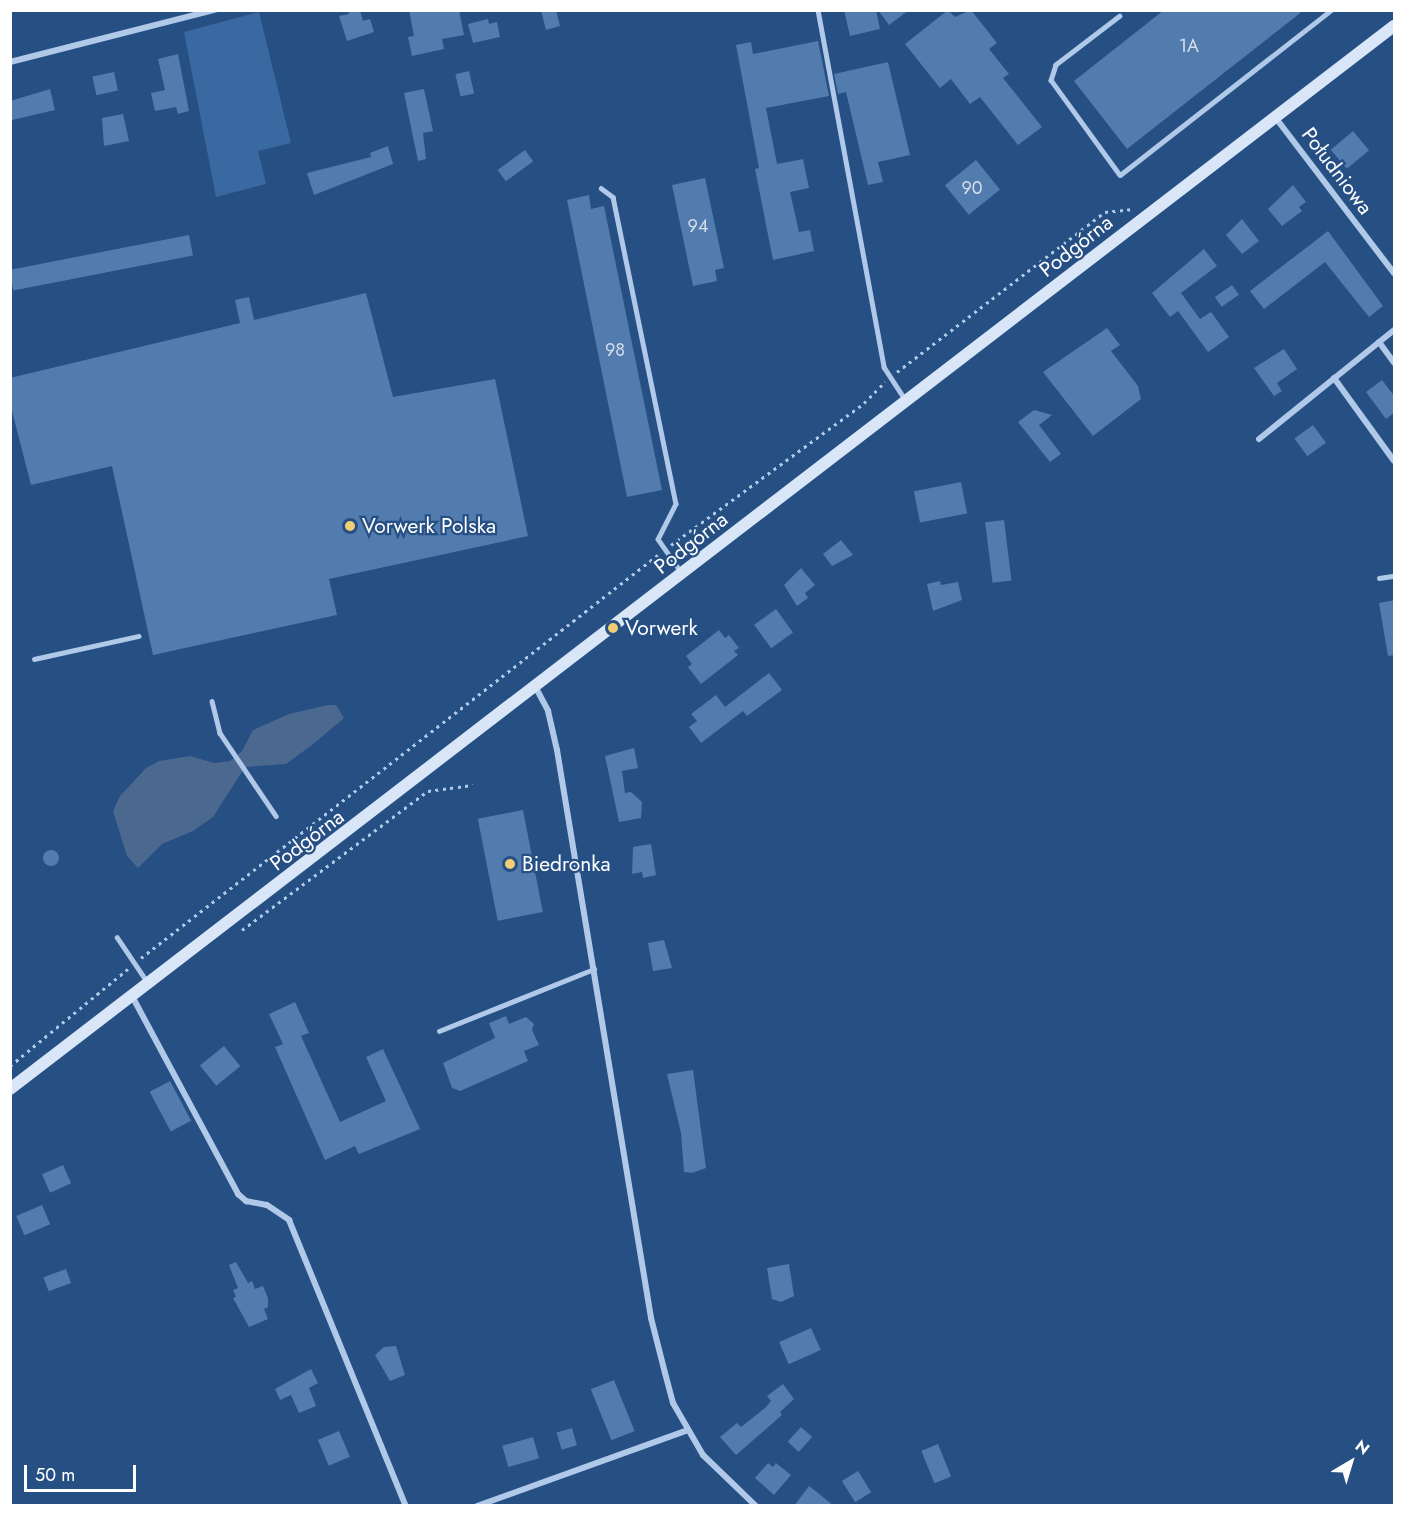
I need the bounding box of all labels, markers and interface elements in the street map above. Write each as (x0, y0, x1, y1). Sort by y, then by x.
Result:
house number: 1A (1179, 35, 1199, 57)
street label: Południowa (1296, 123, 1378, 219)
house number: 90 (961, 177, 983, 199)
street label: Podgórna (1034, 210, 1118, 282)
house number: 94 (688, 215, 708, 237)
house number: 98 (605, 339, 625, 361)
street label: Podgórna (649, 507, 733, 579)
place label: Vorwerk Polska (362, 513, 496, 539)
marker: Vorwerk Polska (343, 519, 357, 533)
place label: Vorwerk (625, 615, 698, 641)
marker: Vorwerk (606, 621, 620, 635)
street label: Podgórna (265, 804, 349, 876)
place label: Biedronka (522, 851, 611, 877)
marker: Biedronka (503, 857, 517, 871)
north arrow (1321, 1432, 1381, 1492)
text: N (1350, 1434, 1374, 1460)
scale bar (27, 1453, 140, 1491)
text: 50 m (35, 1462, 75, 1488)

